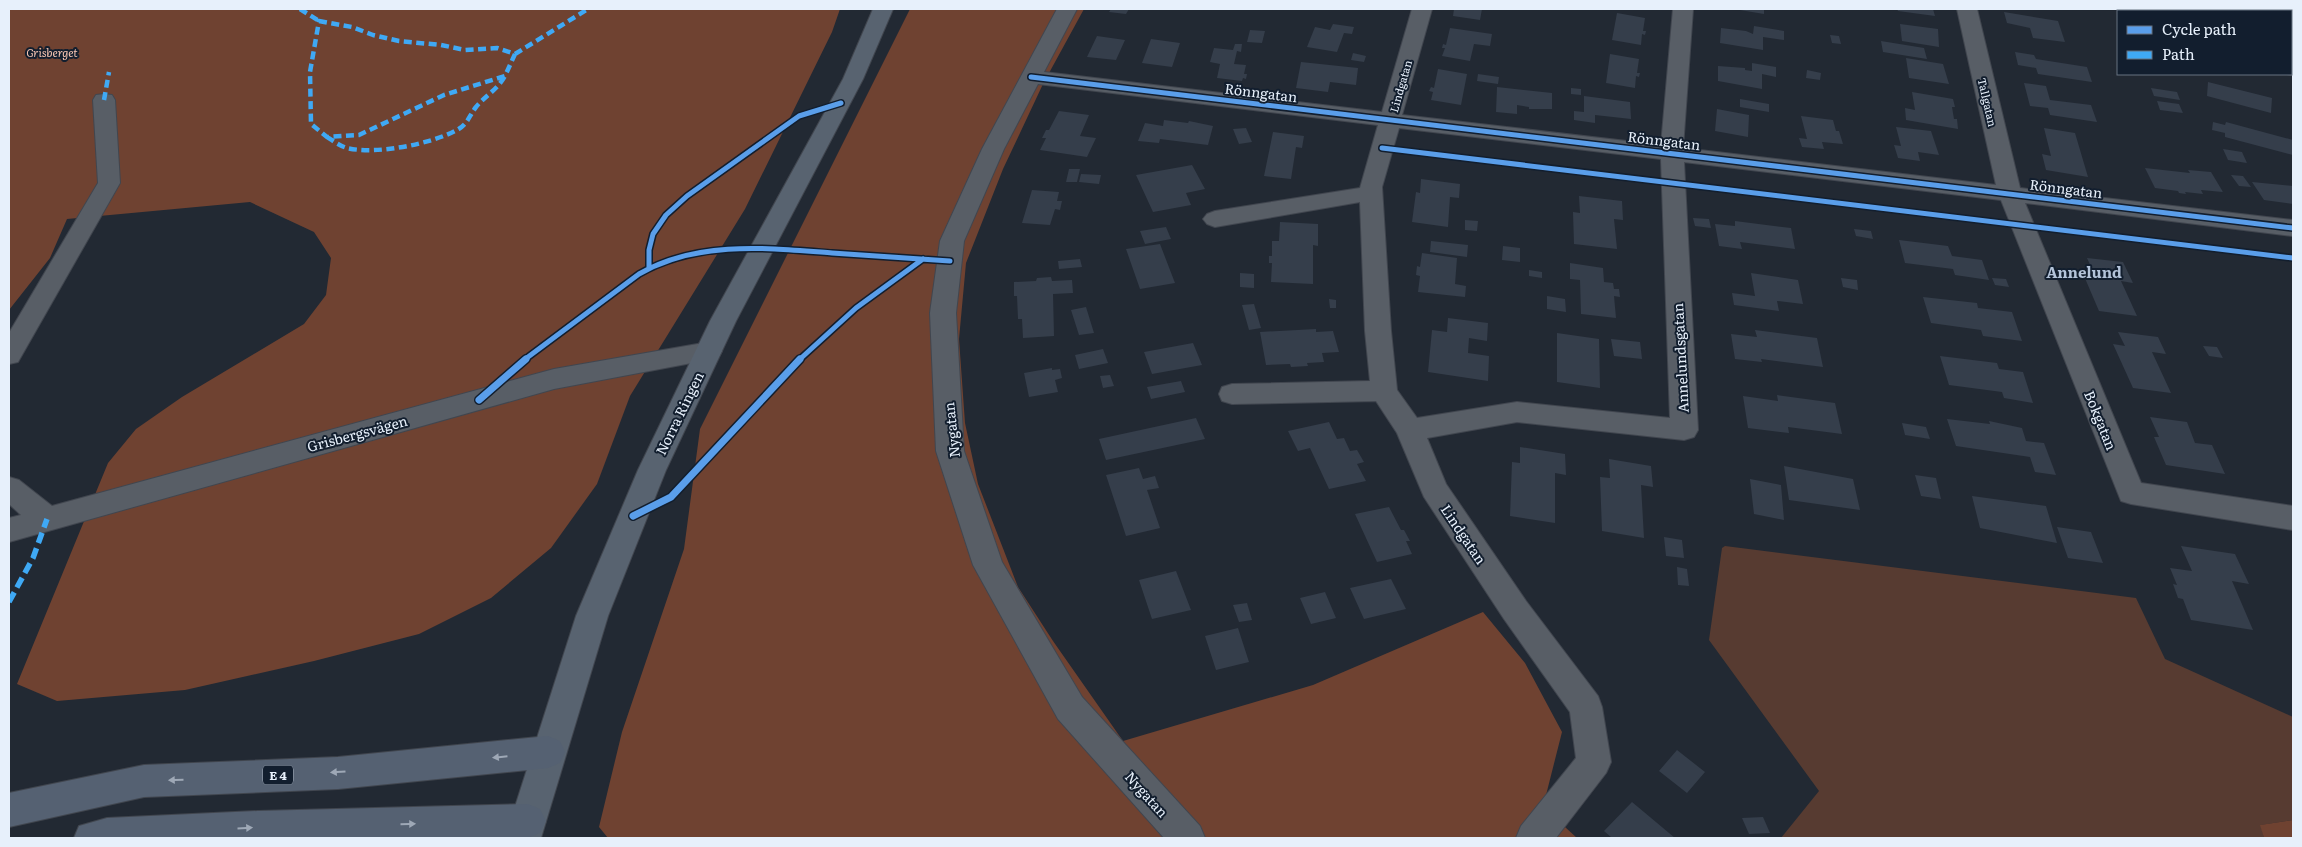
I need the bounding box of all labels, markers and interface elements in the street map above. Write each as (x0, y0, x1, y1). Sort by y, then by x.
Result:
legend (2117, 10, 2292, 75)
text: Cycle path (2162, 17, 2237, 40)
text: Path (2162, 42, 2195, 65)
park label: Grisberget (26, 44, 78, 60)
street label: Lindgatan (1385, 58, 1415, 114)
street label: Tallgatan (1975, 76, 2001, 128)
street label: Rönngatan (1223, 78, 1299, 106)
street label: Rönngatan (1626, 126, 1702, 154)
street label: Rönngatan (2028, 174, 2104, 202)
district label: Annelund (2046, 260, 2122, 283)
street label: Annelundsgatan (1667, 303, 1693, 413)
street label: Norra Ringen (650, 368, 708, 458)
street label: Bokgatan (2080, 387, 2122, 453)
street label: Nygatan (938, 401, 964, 459)
street label: Grisbergsvägen (304, 410, 410, 456)
street label: Lindgatan (1437, 500, 1491, 568)
one-way arrow (492, 753, 508, 761)
road number: E 4 (263, 766, 293, 784)
street label: Nygatan (1121, 767, 1173, 821)
one-way arrow (330, 769, 346, 777)
one-way arrow (168, 776, 184, 784)
one-way arrow (400, 820, 416, 828)
one-way arrow (238, 824, 254, 832)

